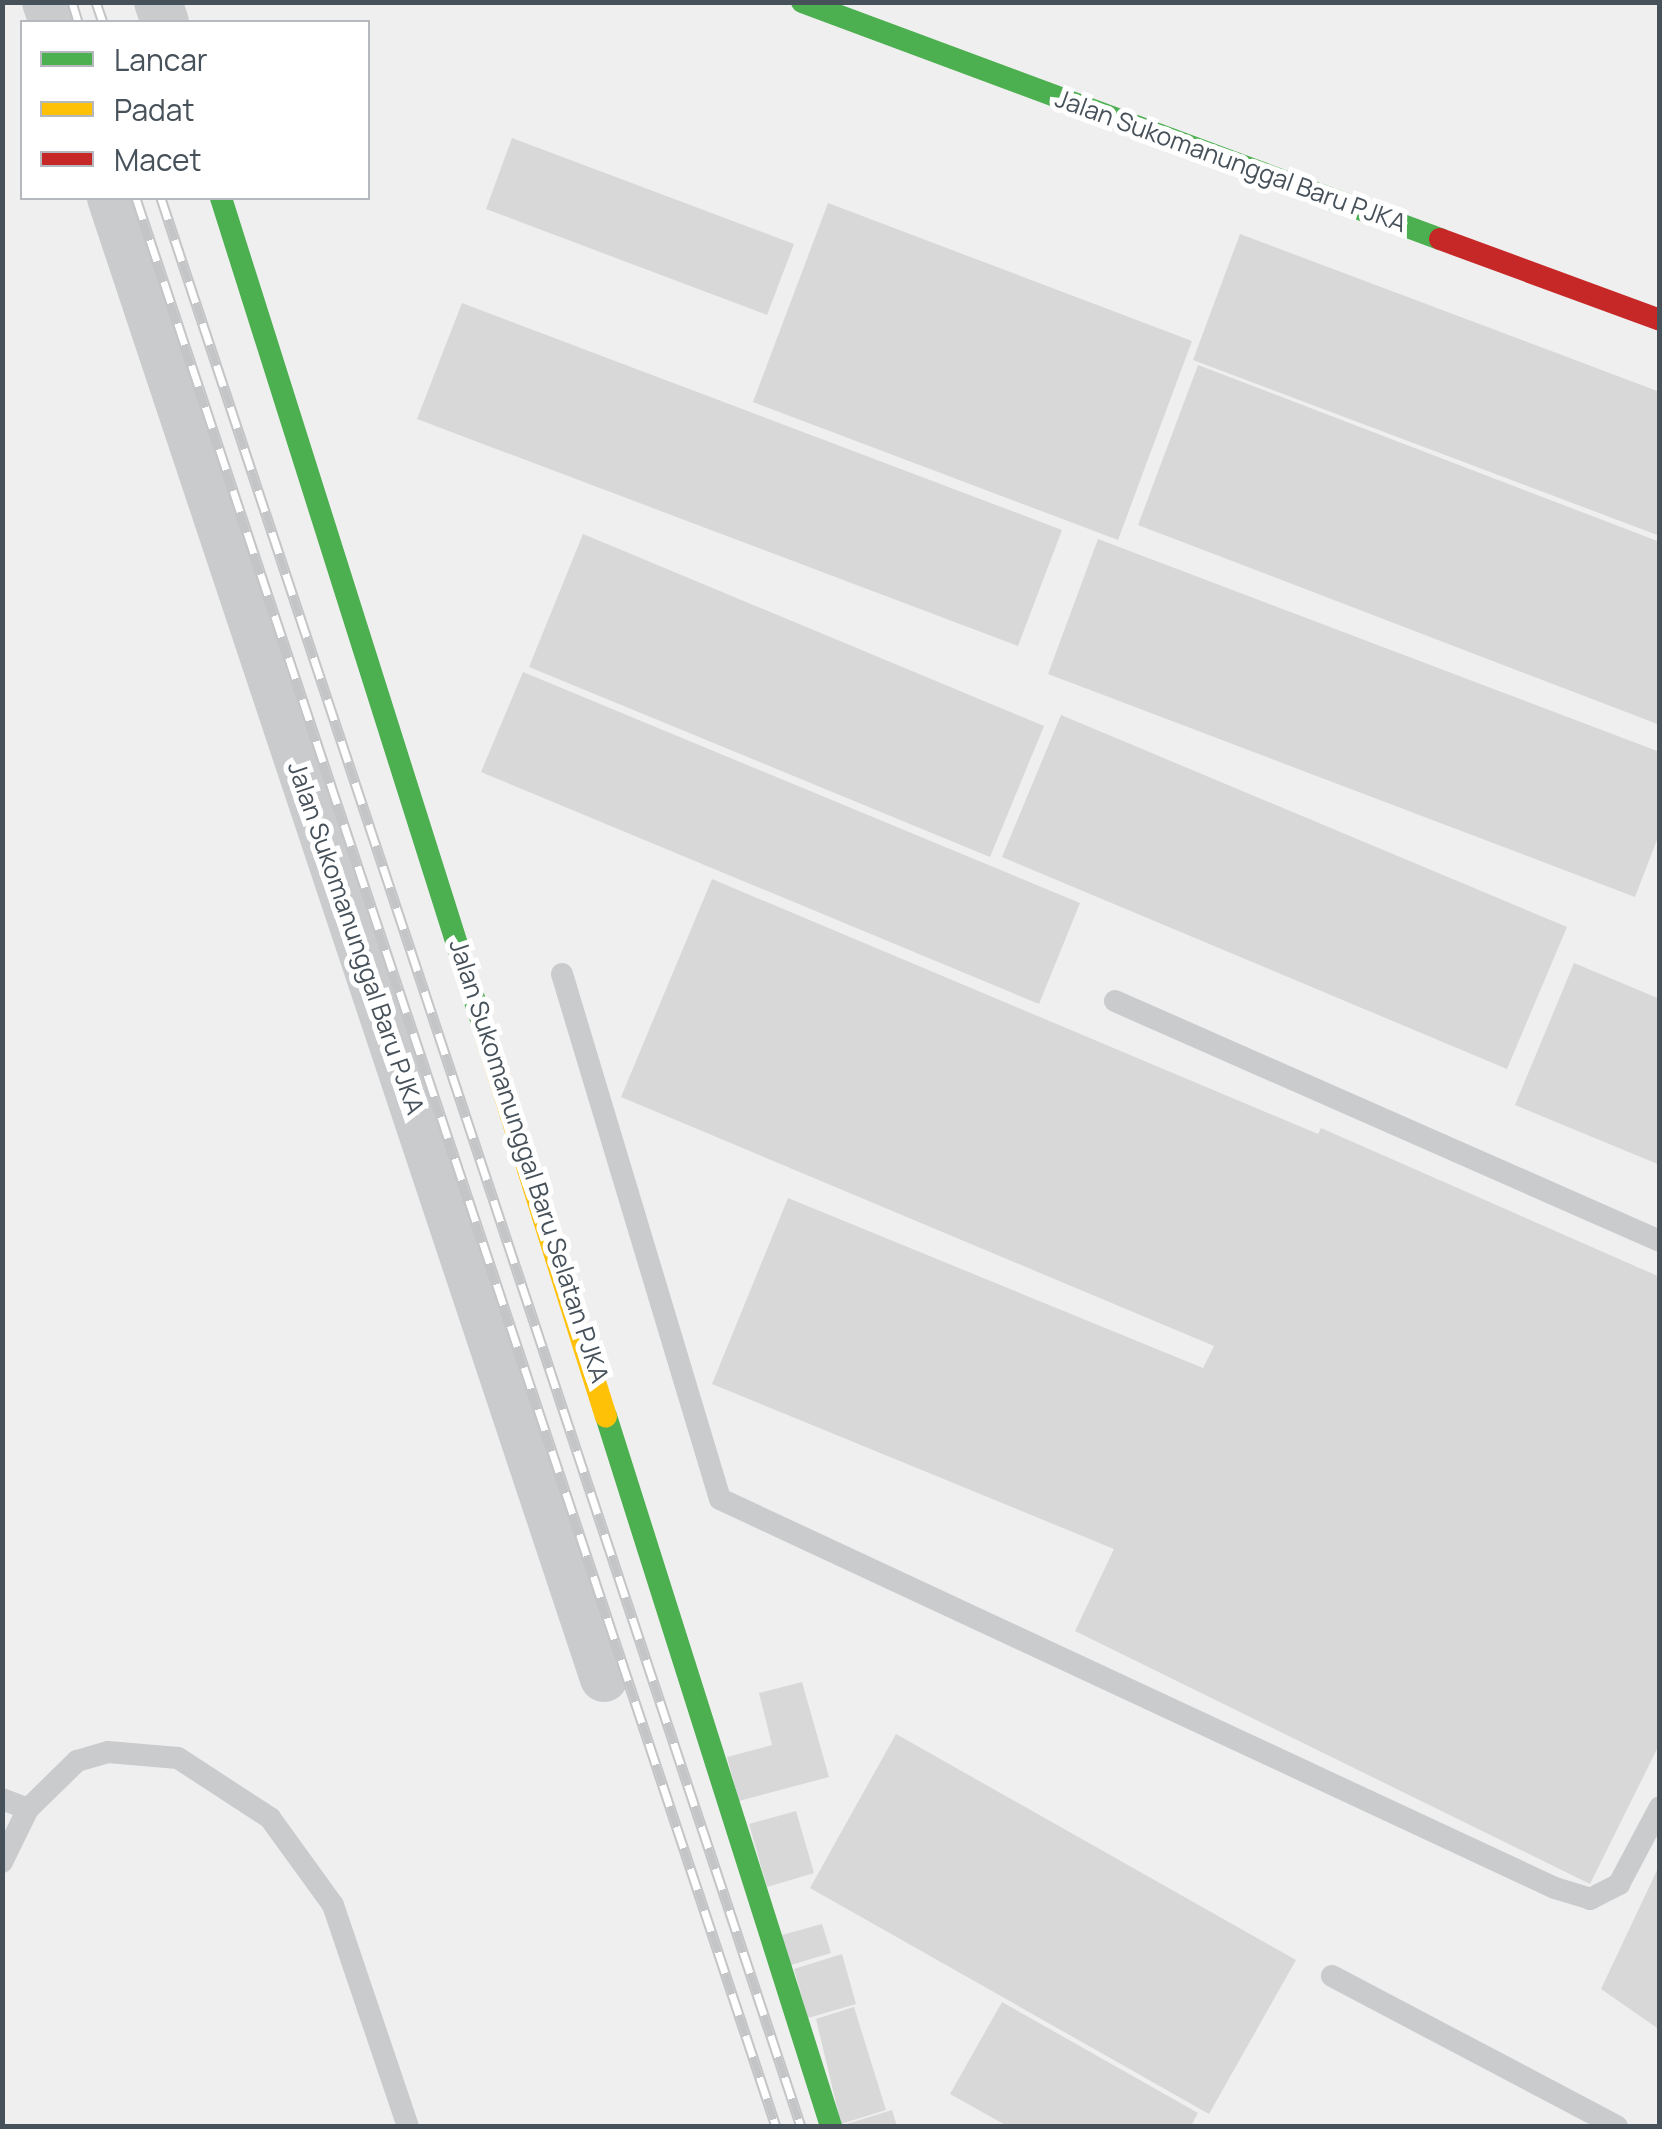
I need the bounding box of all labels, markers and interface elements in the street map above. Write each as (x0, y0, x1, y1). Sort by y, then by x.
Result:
legend (20, 20, 370, 200)
text: Lancar (114, 39, 208, 80)
street label: Jalan Sukomanunggal Baru PJKA (1051, 83, 1411, 239)
text: Padat (114, 89, 195, 130)
text: Macet (114, 139, 202, 180)
street label: Jalan Sukomanunggal Baru PJKA (281, 758, 431, 1118)
street label: Jalan Sukomanunggal Baru Selatan PJKA (443, 935, 615, 1387)

